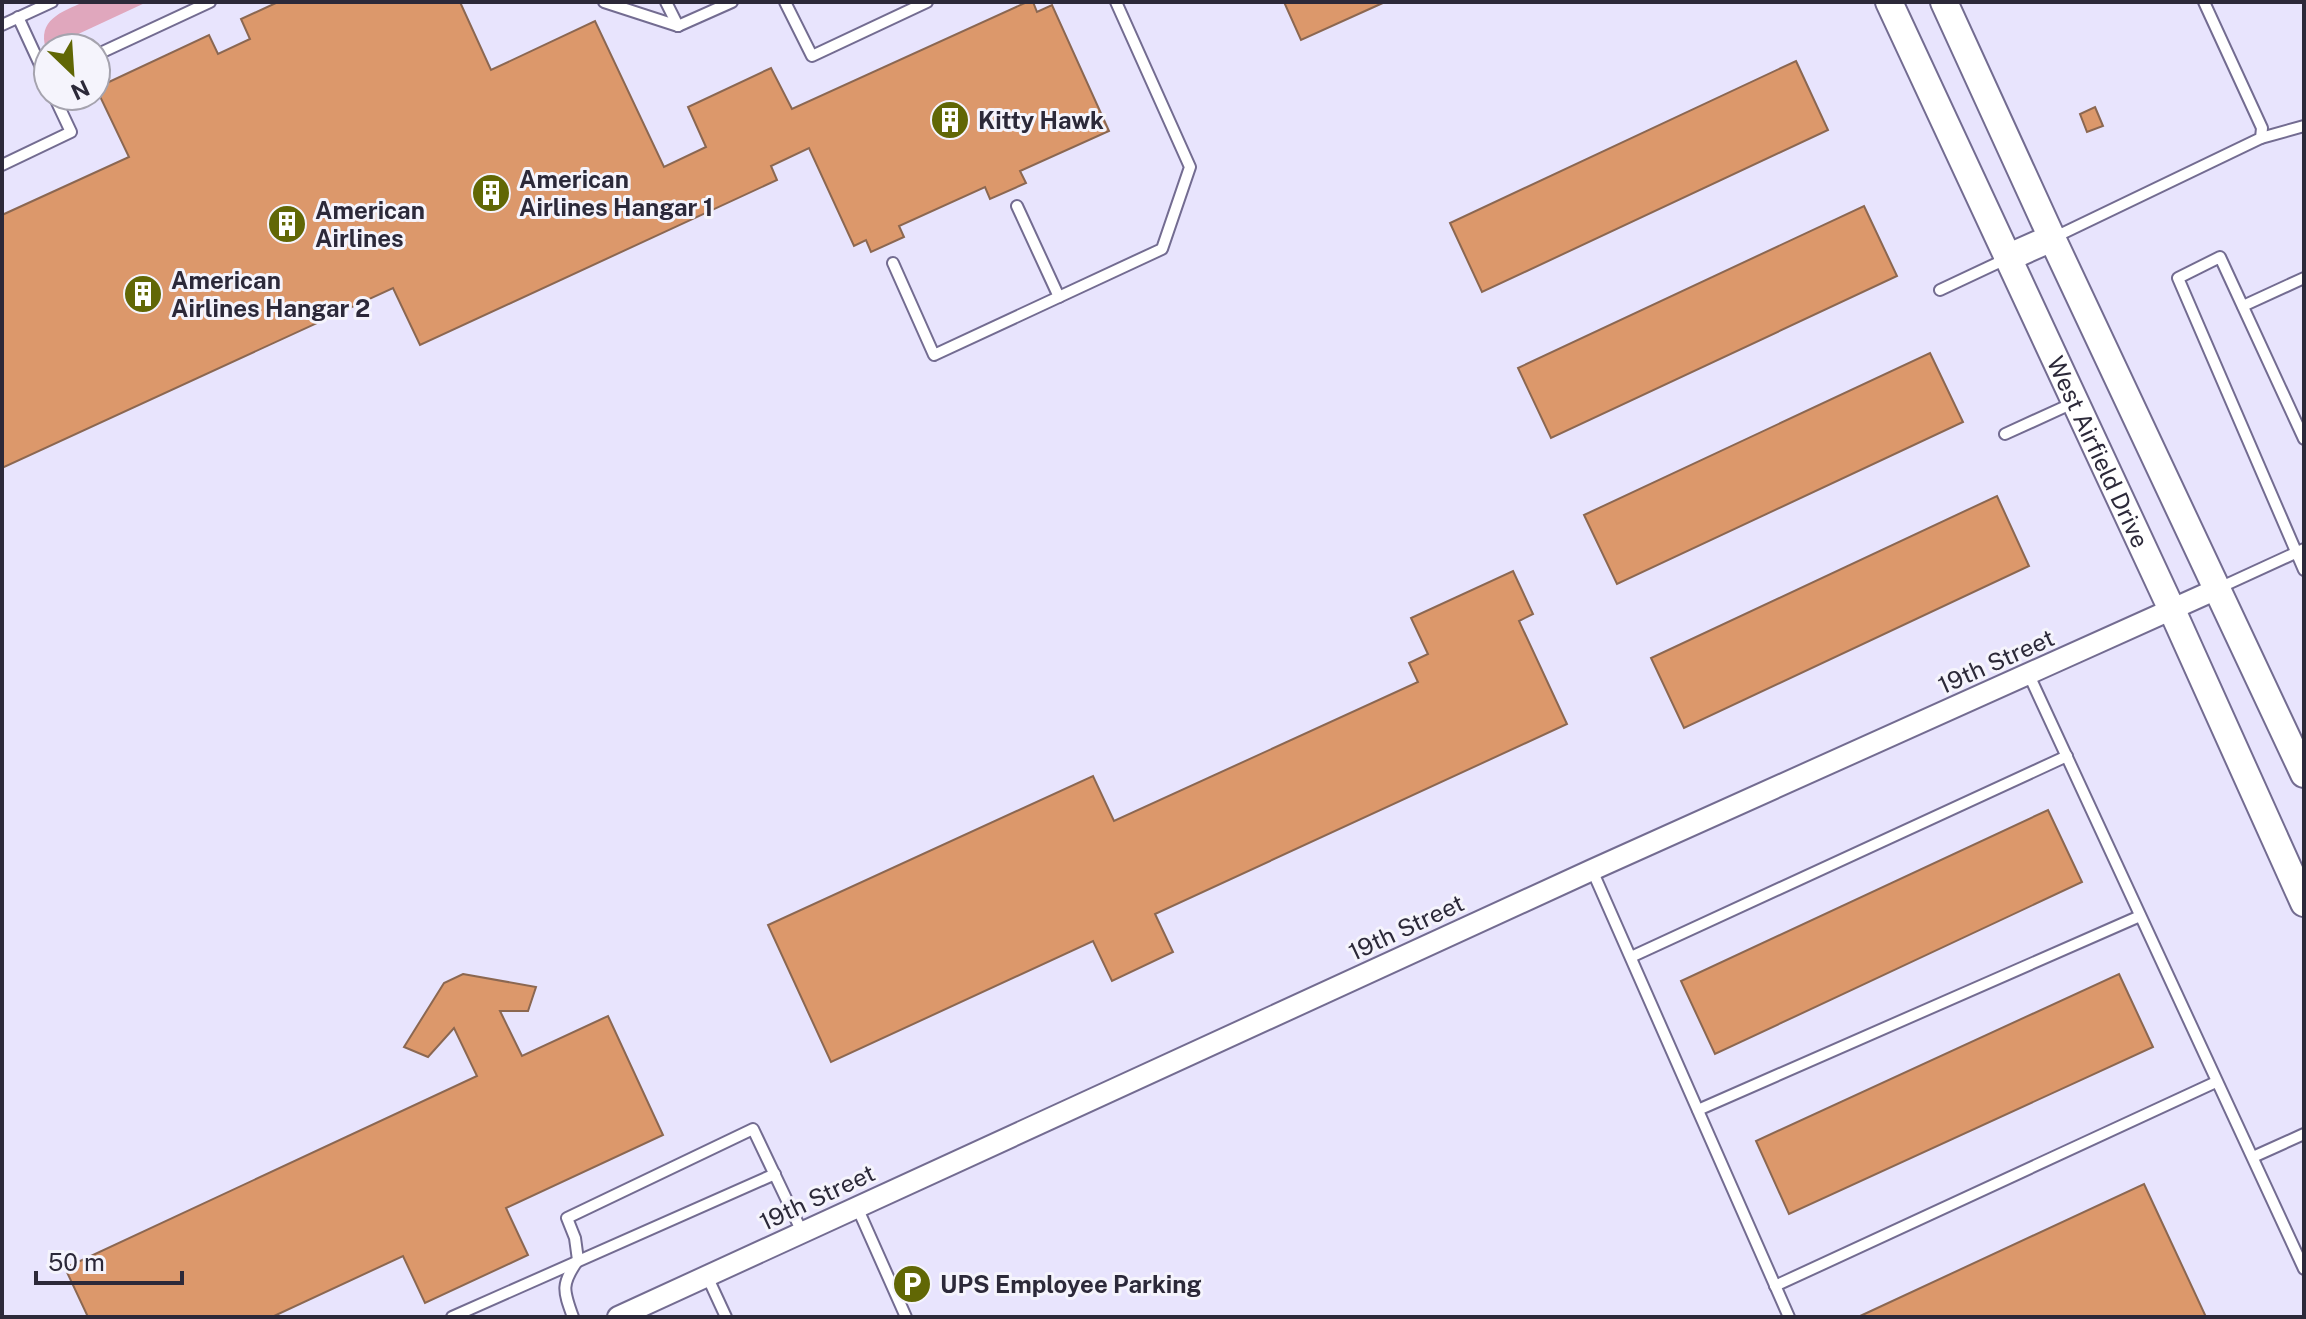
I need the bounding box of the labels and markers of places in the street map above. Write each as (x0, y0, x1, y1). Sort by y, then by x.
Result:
building icon: Kitty Hawk (929, 99, 971, 141)
place label: Kitty Hawk (978, 106, 1104, 134)
place label: American Airlines Hangar 1 (519, 165, 713, 221)
building icon: American Airlines Hangar 1 (470, 172, 512, 214)
place label: American Airlines (315, 196, 425, 252)
building icon: American Airlines (266, 203, 308, 245)
place label: American Airlines Hangar 2 (171, 266, 370, 322)
building icon: American Airlines Hangar 2 (122, 273, 164, 315)
parking icon: UPS Employee Parking (891, 1263, 933, 1305)
place label: UPS Employee Parking (940, 1270, 1202, 1298)

